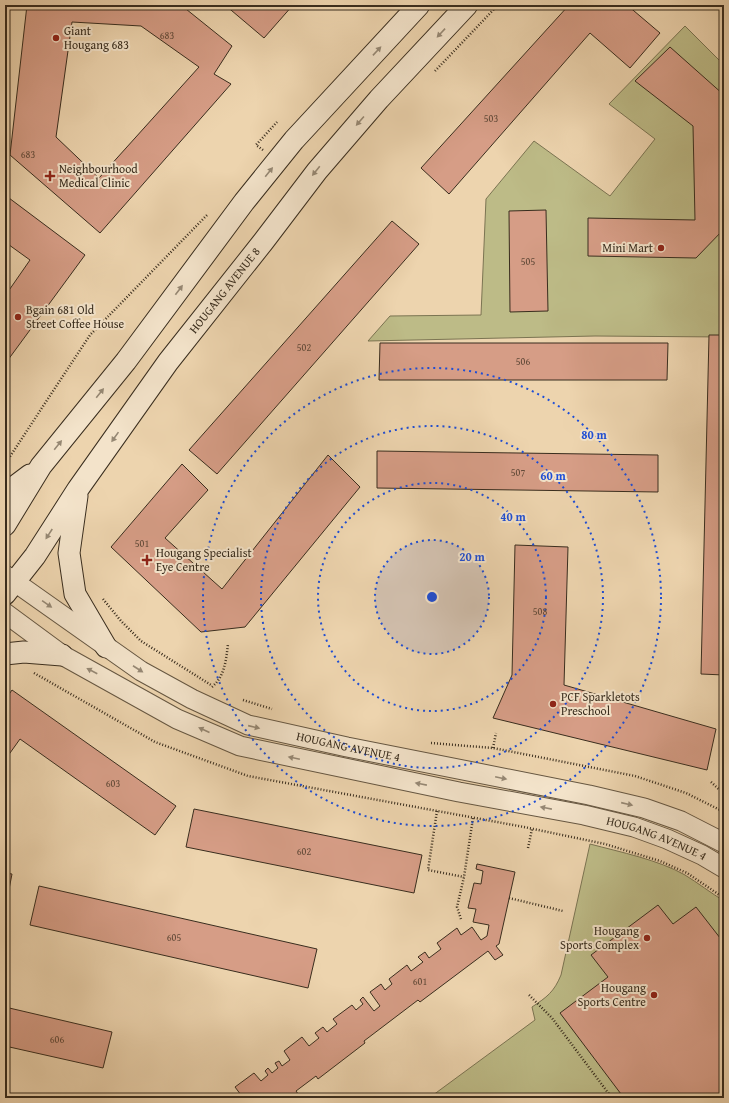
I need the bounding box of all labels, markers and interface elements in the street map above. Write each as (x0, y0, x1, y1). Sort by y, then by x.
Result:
place label: Giant Hougang 683 (64, 22, 129, 53)
house number: 683 (160, 28, 174, 43)
one-way arrow (436, 28, 445, 39)
marker: Giant Hougang 683 (51, 33, 61, 43)
one-way arrow (372, 46, 382, 56)
house number: 503 (484, 111, 498, 126)
one-way arrow (356, 115, 365, 126)
house number: 683 (21, 147, 35, 162)
place label: Neighbourhood Medical Clinic (59, 160, 138, 191)
one-way arrow (264, 166, 273, 177)
one-way arrow (312, 166, 321, 177)
marker: Neighbourhood Medical Clinic (44, 170, 56, 182)
place label: Mini Mart (602, 239, 654, 256)
street label: HOUGANG AVENUE 8 (185, 243, 264, 337)
marker: Mini Mart (656, 243, 666, 253)
house number: 505 (521, 254, 535, 269)
one-way arrow (174, 284, 183, 295)
place label: Bgain 681 Old Street Coffee House (26, 301, 125, 332)
marker: Bgain 681 Old Street Coffee House (13, 312, 23, 322)
house number: 502 (297, 340, 311, 355)
house number: 506 (516, 354, 530, 369)
one-way arrow (95, 388, 104, 398)
text: 80 m (581, 426, 607, 443)
one-way arrow (111, 432, 119, 442)
one-way arrow (54, 439, 63, 450)
house number: 507 (511, 465, 525, 480)
text: 60 m (540, 467, 566, 484)
text: 40 m (500, 508, 526, 525)
one-way arrow (46, 528, 53, 540)
house number: 501 (135, 536, 149, 551)
place label: Hougang Specialist Eye Centre (156, 544, 252, 575)
text: 20 m (459, 548, 485, 565)
marker: Hougang Specialist Eye Centre (141, 554, 153, 566)
centre of rings (425, 590, 439, 604)
one-way arrow (42, 600, 52, 608)
house number: 508 (533, 604, 547, 619)
one-way arrow (133, 665, 143, 673)
one-way arrow (86, 668, 97, 674)
place label: PCF Sparkletots Preschool (561, 688, 640, 719)
marker: PCF Sparkletots Preschool (548, 699, 558, 709)
one-way arrow (248, 724, 261, 730)
one-way arrow (198, 727, 210, 734)
street label: HOUGANG AVENUE 4 (295, 727, 402, 765)
one-way arrow (287, 754, 300, 760)
house number: 603 (106, 776, 120, 791)
one-way arrow (495, 776, 508, 782)
one-way arrow (415, 781, 427, 787)
one-way arrow (622, 801, 634, 807)
one-way arrow (540, 805, 552, 811)
street label: HOUGANG AVENUE 4 (605, 812, 710, 864)
house number: 602 (297, 844, 311, 859)
place label: Hougang Sports Complex (560, 922, 640, 953)
house number: 605 (167, 930, 181, 945)
marker: Hougang Sports Complex (642, 933, 652, 943)
house number: 601 (413, 974, 427, 989)
place label: Hougang Sports Centre (577, 979, 646, 1010)
marker: Hougang Sports Centre (649, 990, 659, 1000)
house number: 606 (50, 1032, 64, 1047)

